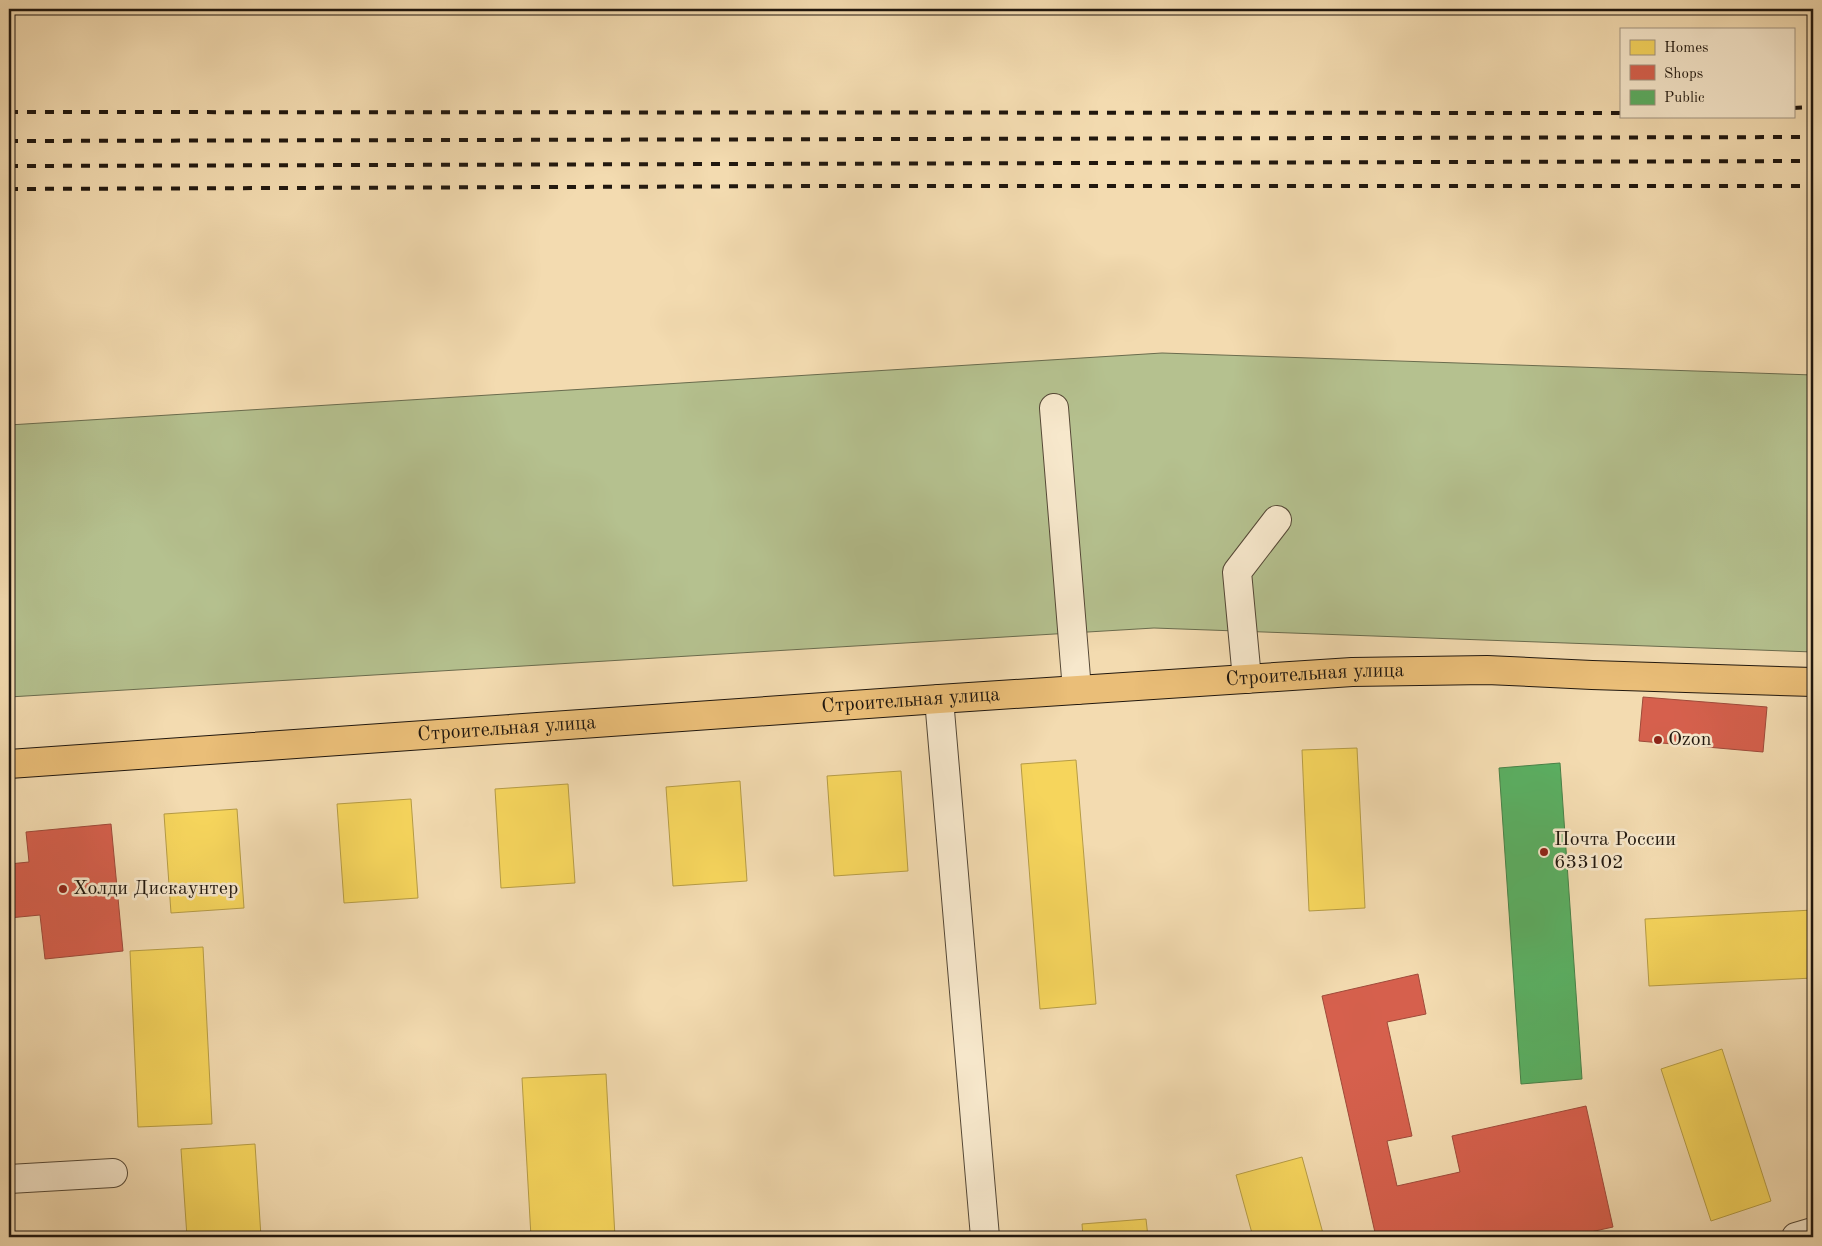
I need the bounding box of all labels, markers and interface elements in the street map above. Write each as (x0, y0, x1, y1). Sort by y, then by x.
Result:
legend (1620, 28, 1794, 118)
text: Homes (1664, 41, 1709, 56)
text: Shops (1664, 67, 1703, 82)
text: Public (1664, 91, 1705, 106)
street label: Строительная улица (1225, 661, 1405, 690)
street label: Строительная улица (821, 685, 1001, 717)
street label: Строительная улица (417, 713, 597, 745)
place label: Ozon (1668, 730, 1712, 750)
marker: Ozon (1652, 734, 1664, 746)
place label: Почта России 633102 (1554, 830, 1676, 873)
marker: Почта России 633102 (1538, 846, 1550, 858)
place label: Холди Дискаунтер (73, 879, 238, 899)
marker: Холди Дискаунтер (57, 883, 69, 895)

